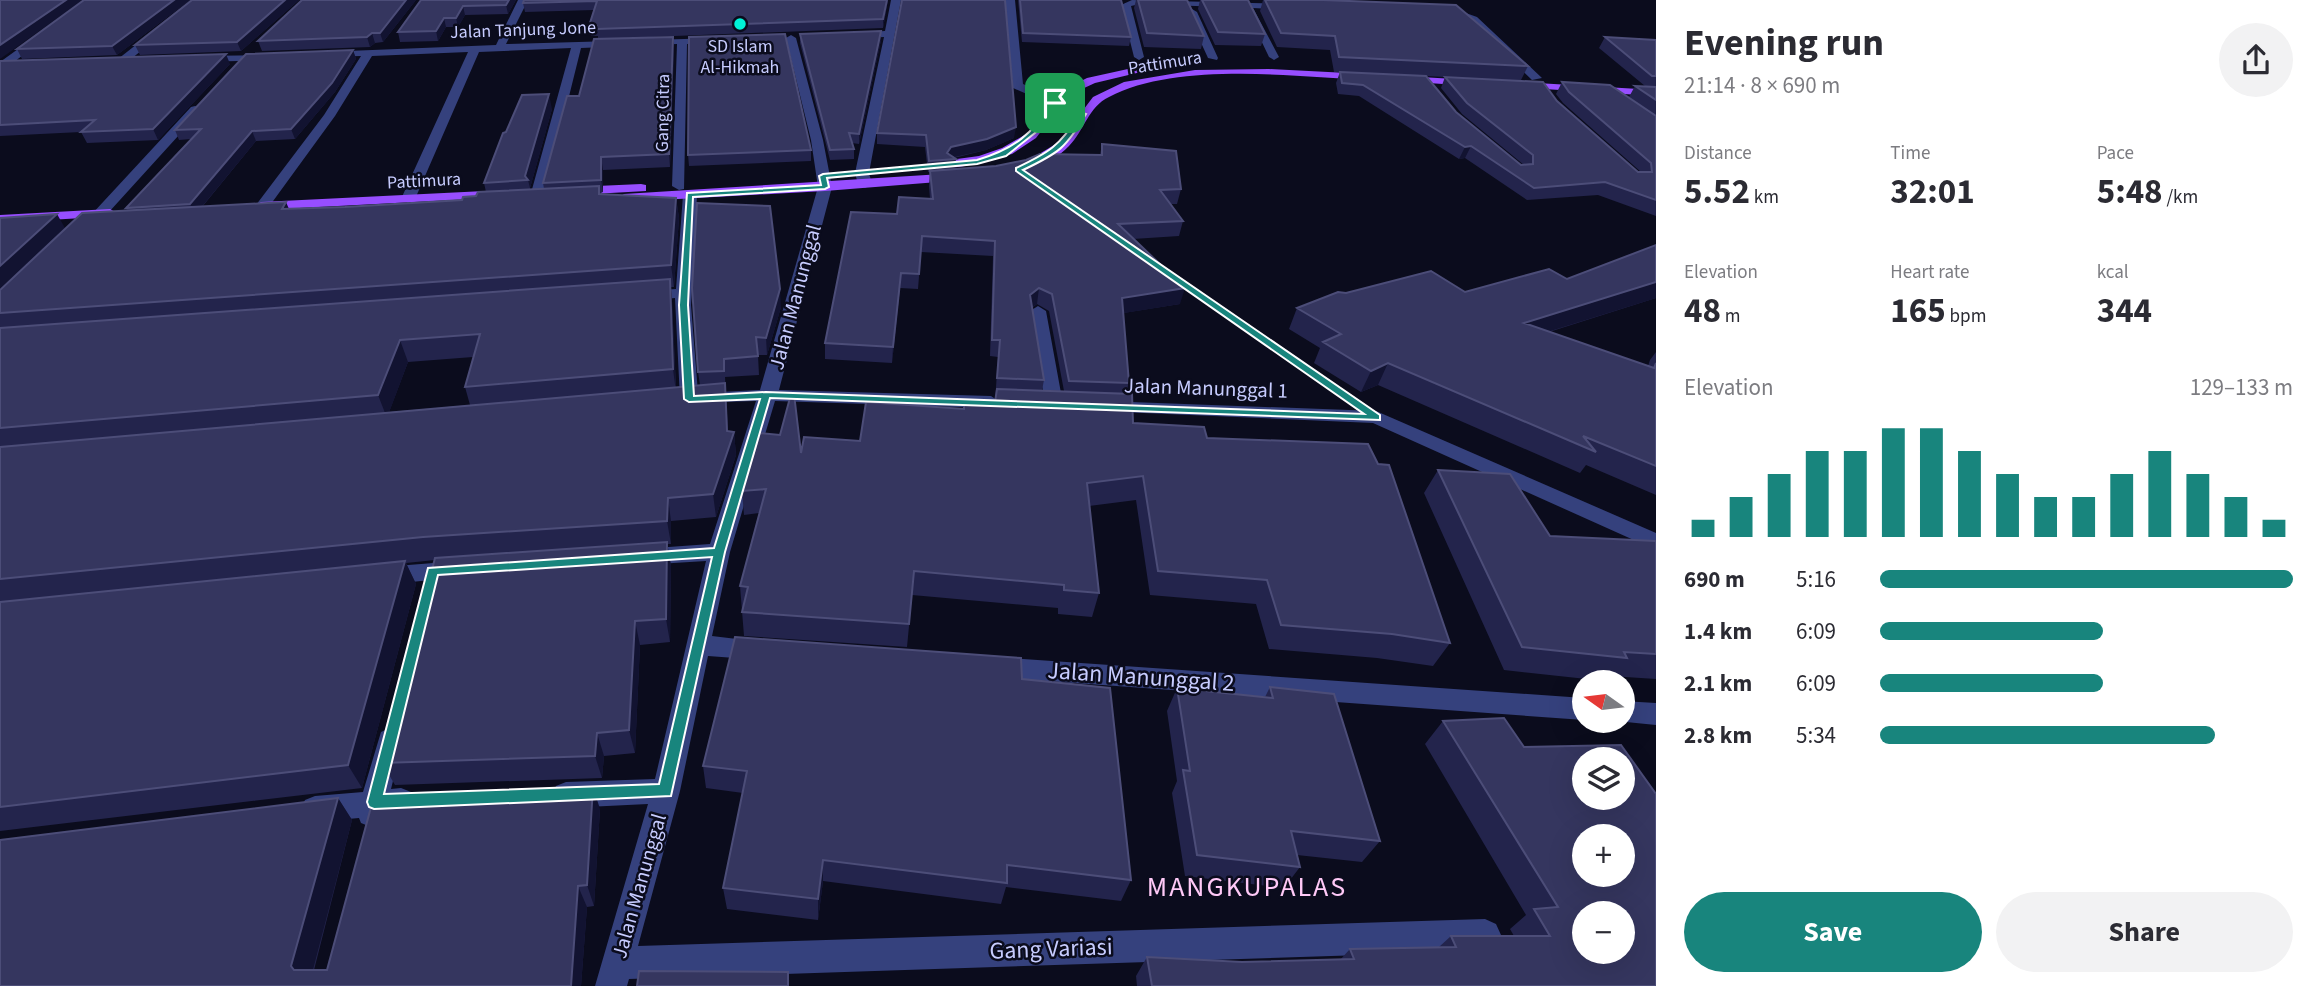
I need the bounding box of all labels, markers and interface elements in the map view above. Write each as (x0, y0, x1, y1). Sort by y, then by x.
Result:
street label: Jalan Tanjung Jone (450, 15, 596, 45)
marker: SD Islam Al-Hikmah (732, 16, 748, 32)
text: Evening run (1684, 16, 1884, 70)
button: share (2219, 23, 2293, 97)
place label: SD Islam Al-Hikmah (701, 34, 779, 80)
street label: Pattimura (1126, 45, 1204, 81)
text: 21:14 · 8 × 690 m (1684, 69, 1840, 102)
pin (1025, 73, 1085, 133)
street label: Gang Citra (650, 74, 676, 152)
icon: arrive (1036, 84, 1074, 122)
text: Distance (1684, 140, 1752, 167)
text: Time (1890, 140, 1930, 167)
text: Pace (2097, 140, 2134, 167)
street label: Pattimura (386, 167, 462, 195)
text: 5.52 (1684, 167, 1750, 217)
text: 32:01 (1890, 167, 1975, 217)
text: 5:48 (2097, 167, 2163, 217)
text: km (1750, 184, 1779, 211)
text: /km (2163, 184, 2198, 211)
street label: Jalan Manunggal (761, 221, 829, 373)
text: Elevation (1684, 259, 1758, 286)
text: Heart rate (1890, 259, 1969, 286)
text: kcal (2097, 259, 2129, 286)
text: 48 (1684, 286, 1721, 336)
text: 165 (1890, 286, 1946, 336)
text: 344 (2097, 286, 2152, 336)
text: m (1721, 303, 1741, 330)
text: bpm (1946, 303, 1986, 330)
street label: Jalan Manunggal 1 (1124, 370, 1288, 406)
text: Elevation (1684, 371, 1774, 404)
text: 129–133 m (2190, 371, 2293, 404)
text: 690 m (1684, 563, 1745, 596)
text: 5:16 (1796, 563, 1836, 596)
text: 1.4 km (1684, 615, 1752, 648)
text: 6:09 (1796, 615, 1836, 648)
street label: Jalan Manunggal 2 (1046, 653, 1236, 701)
text: 2.1 km (1684, 667, 1752, 700)
text: 6:09 (1796, 667, 1836, 700)
north arrow (1572, 670, 1634, 733)
map controls (1572, 670, 1635, 964)
text: 2.8 km (1684, 719, 1752, 752)
text: 5:34 (1796, 719, 1836, 752)
button: layers (1572, 747, 1635, 810)
street label: Jalan Manunggal (604, 810, 674, 962)
button: + (1572, 824, 1635, 887)
district label: MANGKUPALAS (1147, 867, 1347, 907)
button: Save (1684, 892, 1982, 972)
button: Share (1996, 892, 2293, 972)
button: − (1572, 901, 1635, 964)
street label: Gang Variasi (989, 929, 1113, 969)

